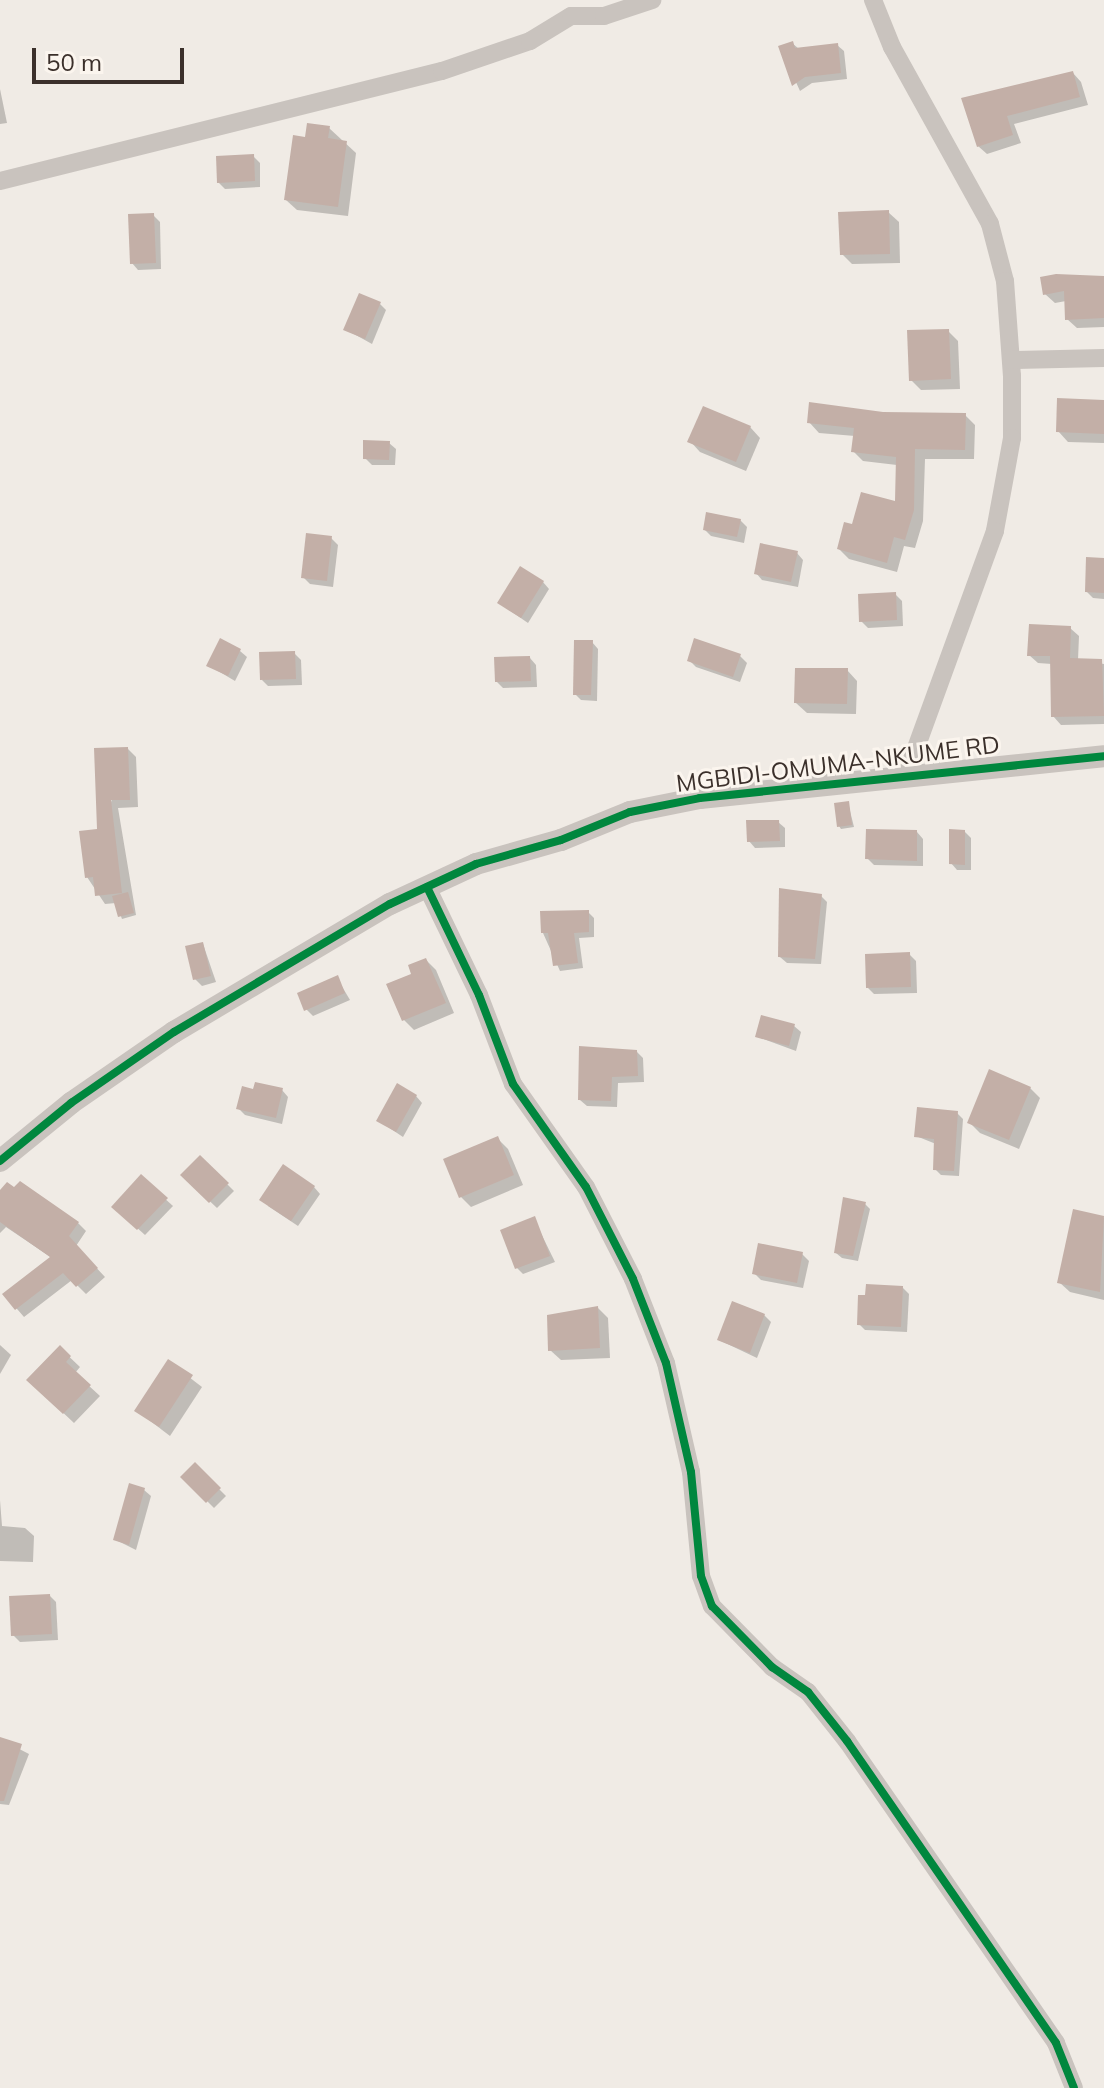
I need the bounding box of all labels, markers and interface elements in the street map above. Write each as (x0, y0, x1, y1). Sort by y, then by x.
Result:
scale bar (36, 32, 188, 82)
text: 50 m (46, 47, 102, 77)
street label: MGBIDI-OMUMA-NKUME RD (675, 730, 1001, 798)

